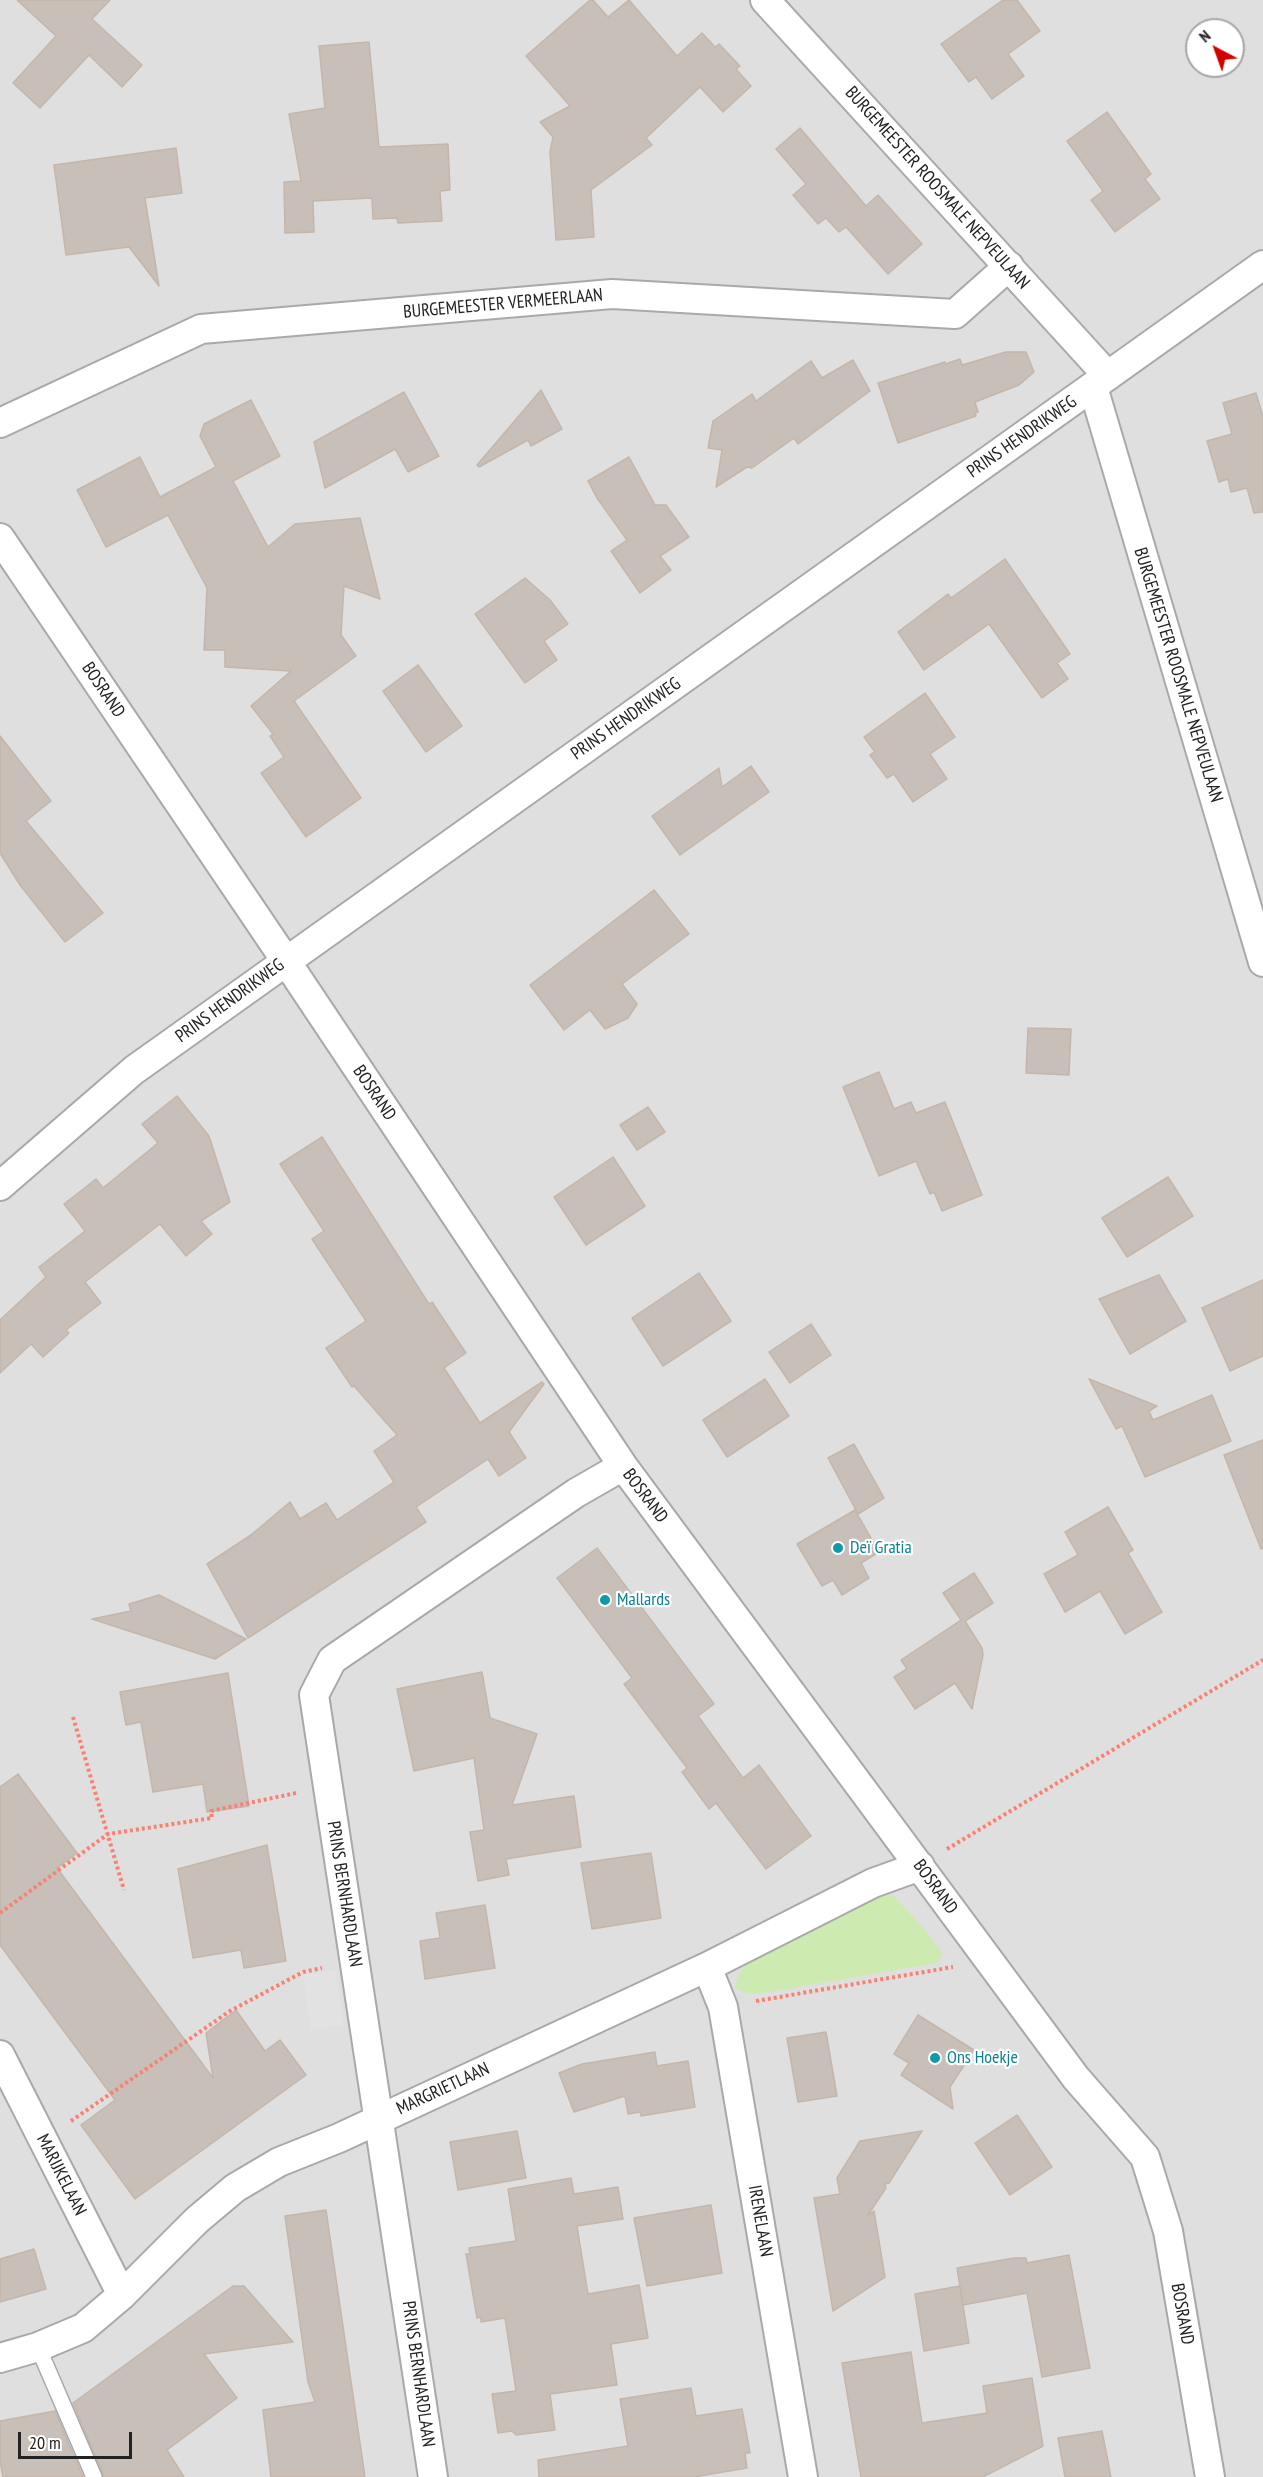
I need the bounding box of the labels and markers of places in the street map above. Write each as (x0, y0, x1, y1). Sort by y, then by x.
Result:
place label: Deï Gratia (850, 1537, 912, 1559)
marker: Deï Gratia (831, 1541, 845, 1555)
place label: Mallards (617, 1589, 670, 1611)
marker: Mallards (598, 1593, 612, 1607)
place label: Ons Hoekje (947, 2047, 1018, 2069)
marker: Ons Hoekje (928, 2051, 942, 2065)

